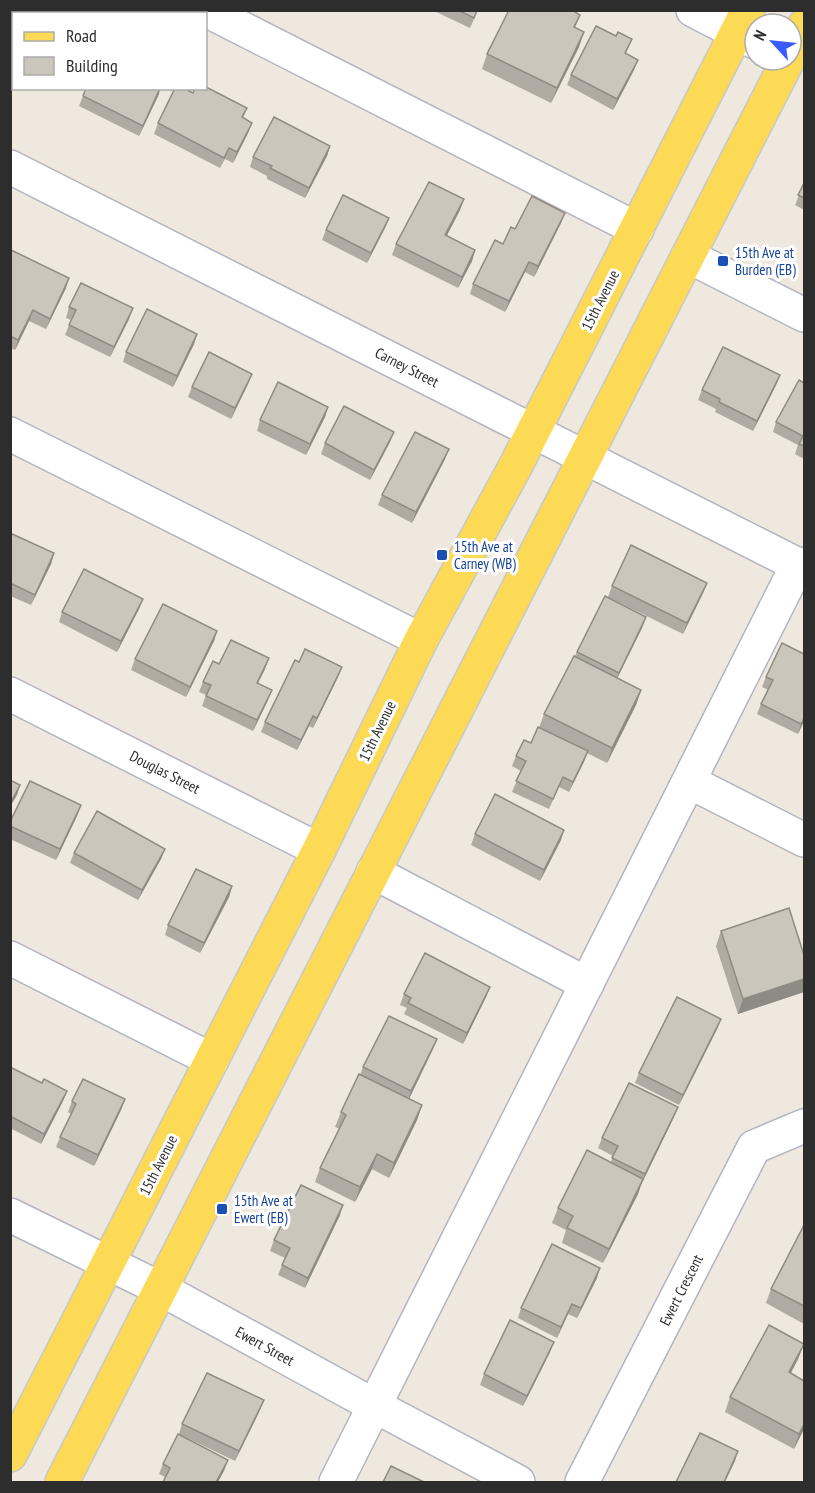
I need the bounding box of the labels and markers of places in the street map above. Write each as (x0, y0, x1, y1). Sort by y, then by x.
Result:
place label: 15th Ave at Burden (EB) (735, 243, 796, 279)
marker: 15th Ave at Burden (EB) (716, 254, 730, 268)
place label: 15th Ave at Carney (WB) (454, 537, 516, 573)
marker: 15th Ave at Carney (WB) (435, 548, 449, 562)
place label: 15th Ave at Ewert (EB) (234, 1191, 293, 1227)
marker: 15th Ave at Ewert (EB) (215, 1202, 229, 1216)

